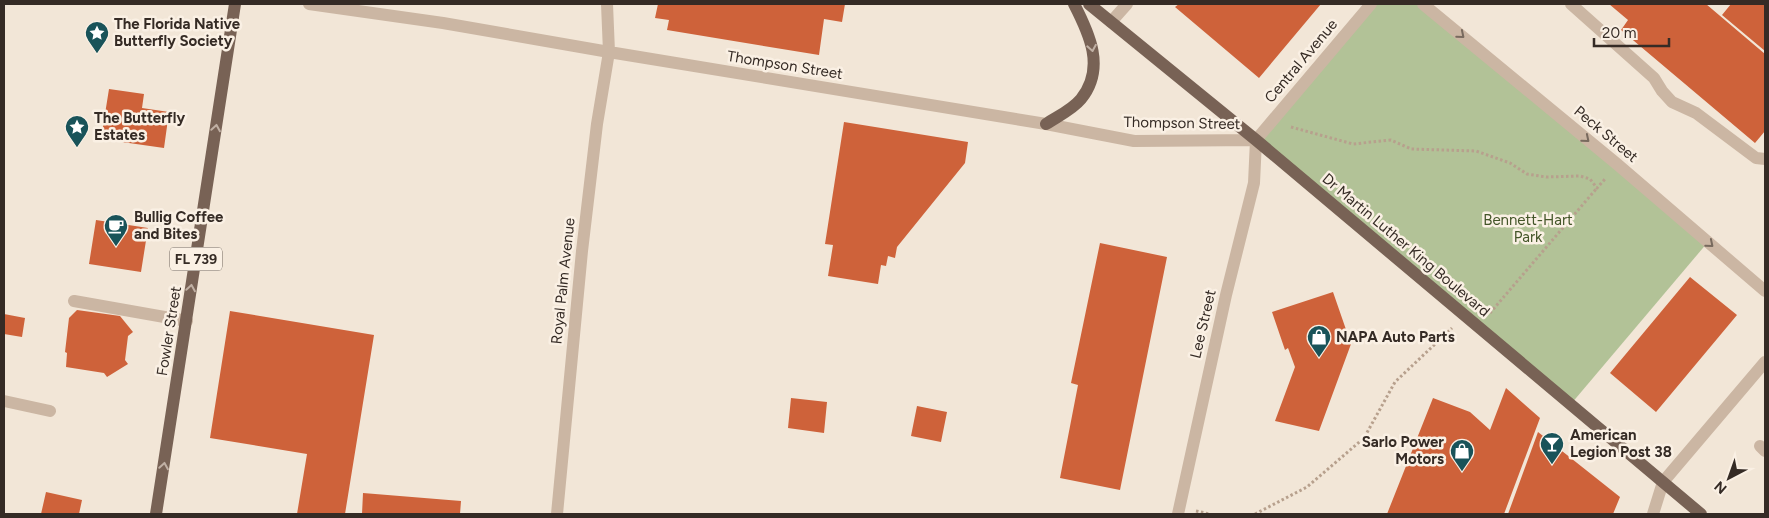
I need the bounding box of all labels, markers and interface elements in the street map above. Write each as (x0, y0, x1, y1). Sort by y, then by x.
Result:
place label: The Florida Native Butterfly Society (114, 15, 241, 50)
scale bar (1594, 15, 1669, 47)
street label: Central Avenue (1261, 16, 1341, 106)
place icon: The Florida Native Butterfly Society (84, 20, 110, 54)
text: 20 m (1602, 24, 1636, 42)
one-way arrow (1455, 29, 1464, 37)
one-way arrow (1086, 45, 1097, 53)
street label: Thompson Street (726, 47, 844, 83)
street label: Peck Street (1570, 102, 1642, 166)
place label: The Butterfly Estates (94, 109, 185, 144)
street label: Thompson Street (1123, 113, 1241, 133)
place icon: The Butterfly Estates (64, 114, 90, 148)
one-way arrow (210, 123, 221, 131)
one-way arrow (1580, 133, 1589, 141)
street label: Dr Martin Luther King Boulevard (1319, 170, 1493, 320)
place label: Bullig Coffee and Bites (134, 208, 224, 243)
park label: Bennett-Hart Park (1483, 211, 1573, 246)
cafe icon: Bullig Coffee and Bites (103, 213, 129, 247)
street label: Royal Palm Avenue (547, 217, 579, 345)
one-way arrow (1704, 238, 1713, 246)
road number: FL 739 (170, 248, 222, 270)
one-way arrow (186, 284, 196, 293)
street label: Fowler Street (153, 285, 185, 377)
street label: Lee Street (1186, 288, 1220, 360)
shop icon: NAPA Auto Parts (1306, 324, 1332, 358)
place label: NAPA Auto Parts (1336, 328, 1455, 346)
place label: American Legion Post 38 (1570, 426, 1672, 461)
bar icon: American Legion Post 38 (1539, 431, 1565, 465)
place label: Sarlo Power Motors (1362, 433, 1444, 468)
shop icon: Sarlo Power Motors (1449, 438, 1475, 472)
north arrow (1704, 453, 1754, 503)
one-way arrow (158, 462, 169, 470)
text: N (1711, 477, 1730, 497)

